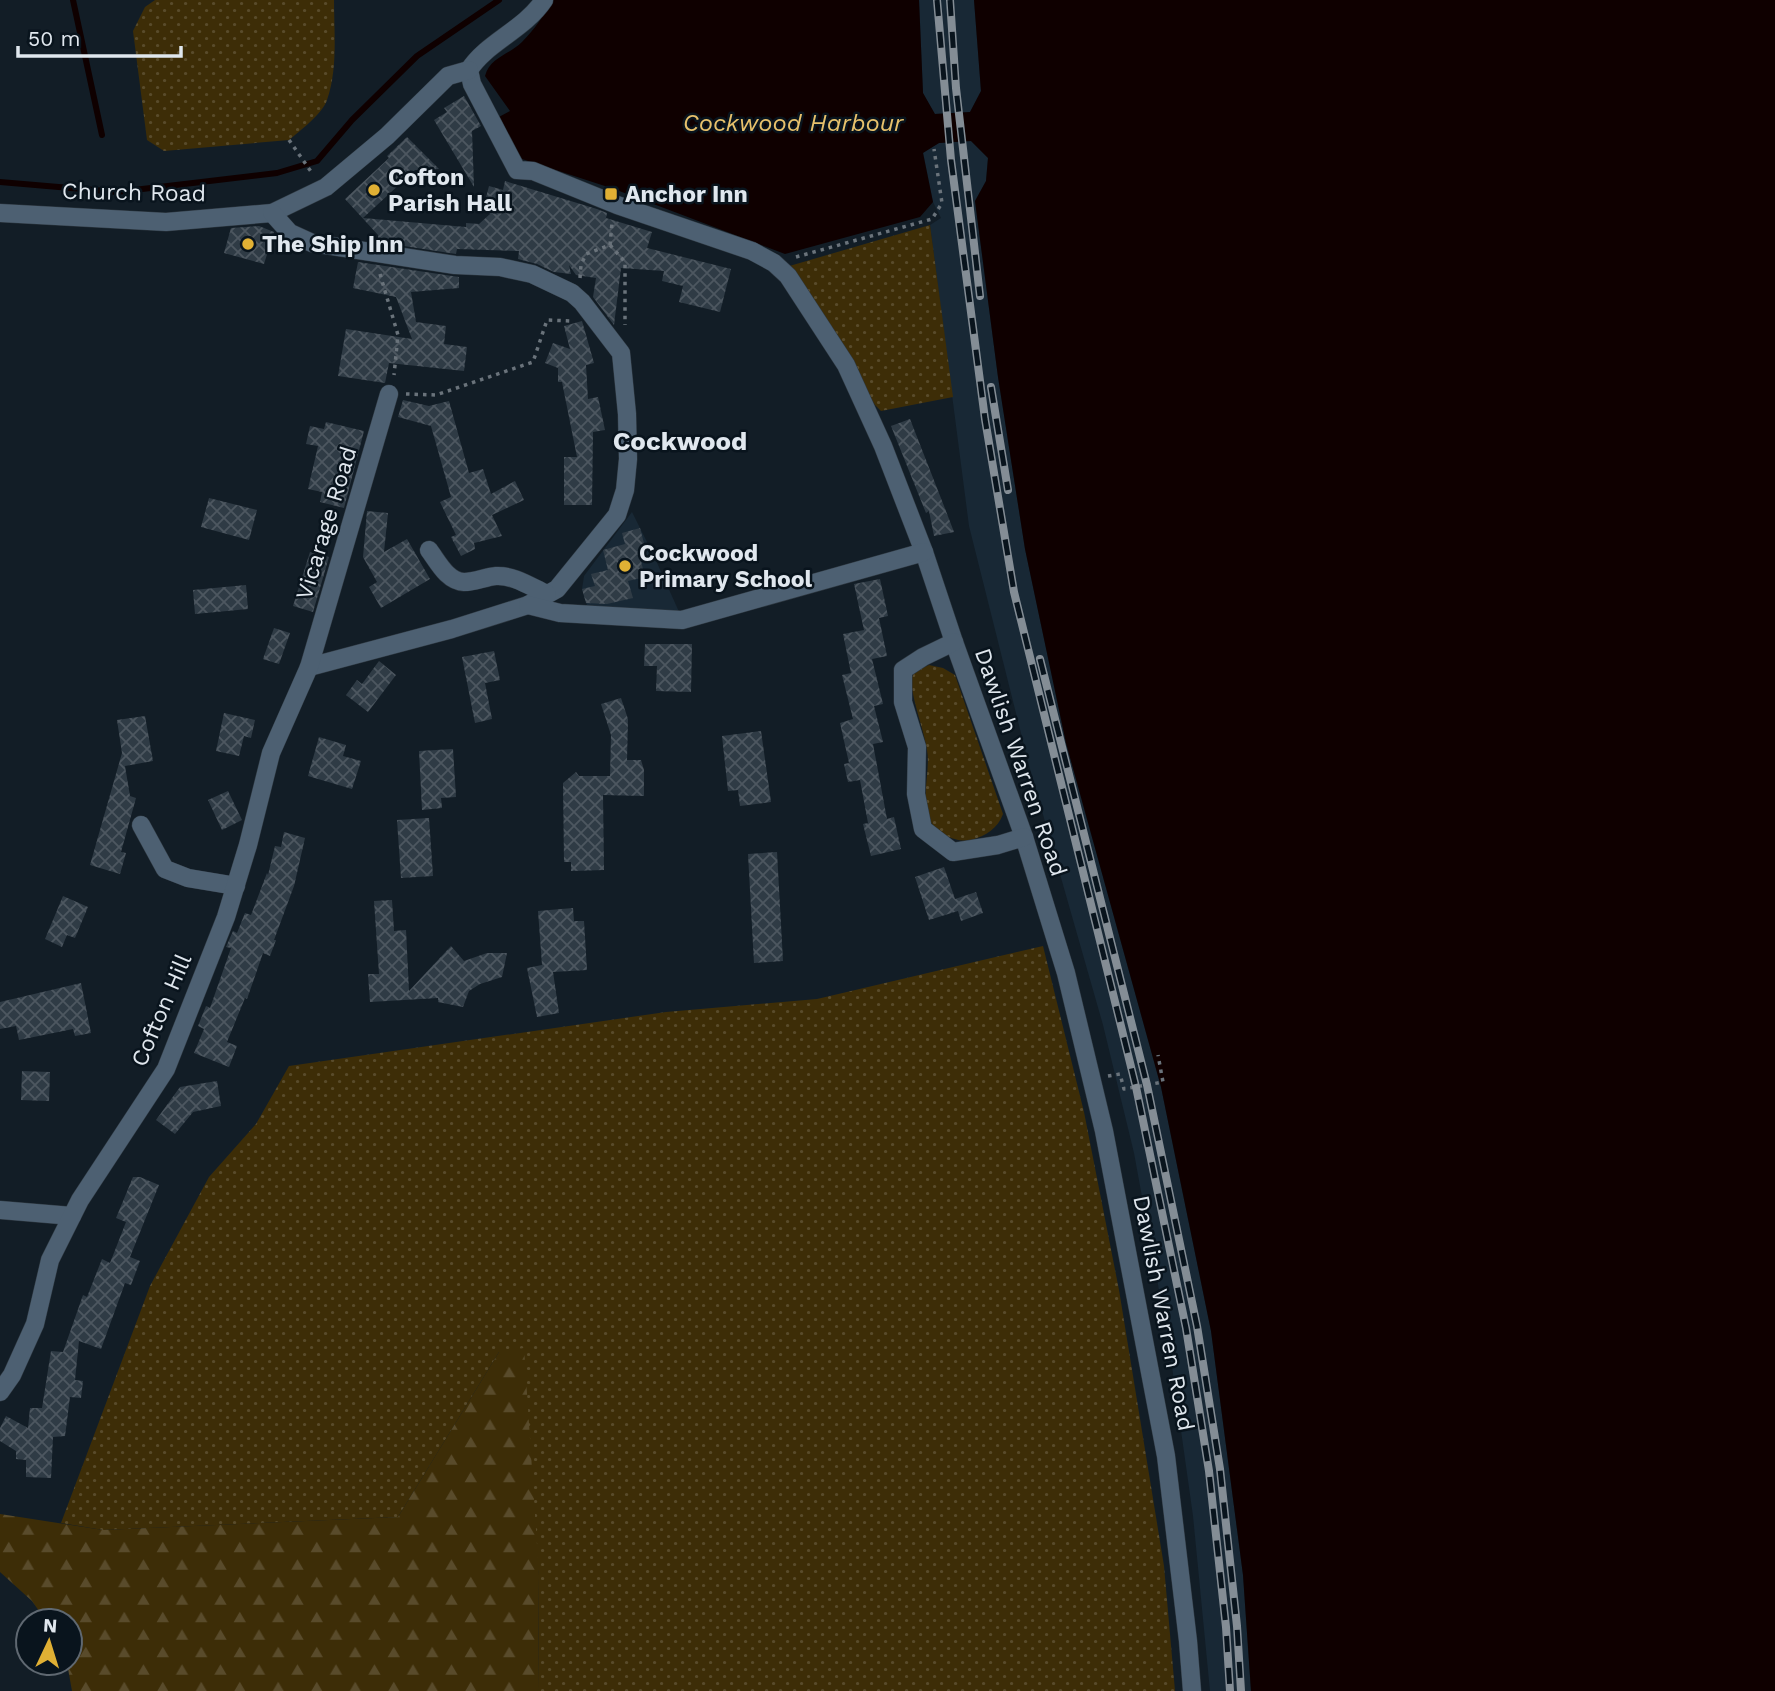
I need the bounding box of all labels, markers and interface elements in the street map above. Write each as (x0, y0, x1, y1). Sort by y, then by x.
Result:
scale bar (18, 14, 180, 58)
text: 50 m (28, 26, 80, 51)
water label: Cockwood Harbour (683, 109, 905, 137)
place label: Cofton Parish Hall (388, 164, 512, 217)
street label: Church Road (62, 178, 206, 207)
place label: Anchor Inn (625, 181, 748, 208)
marker: Cofton Parish Hall (366, 182, 382, 198)
marker: Anchor Inn (603, 186, 619, 202)
place label: The Ship Inn (262, 231, 404, 258)
marker: The Ship Inn (240, 236, 256, 252)
district label: Cockwood (613, 426, 747, 456)
street label: Vicarage Road (290, 443, 363, 603)
place label: Cockwood Primary School (639, 540, 813, 593)
marker: Cockwood Primary School (617, 558, 633, 574)
street label: Dawlish Warren Road (969, 645, 1072, 880)
street label: Cofton Hill (126, 950, 197, 1071)
street label: Dawlish Warren Road (1127, 1193, 1200, 1433)
north arrow (14, 1607, 84, 1677)
text: N (42, 1614, 58, 1638)

